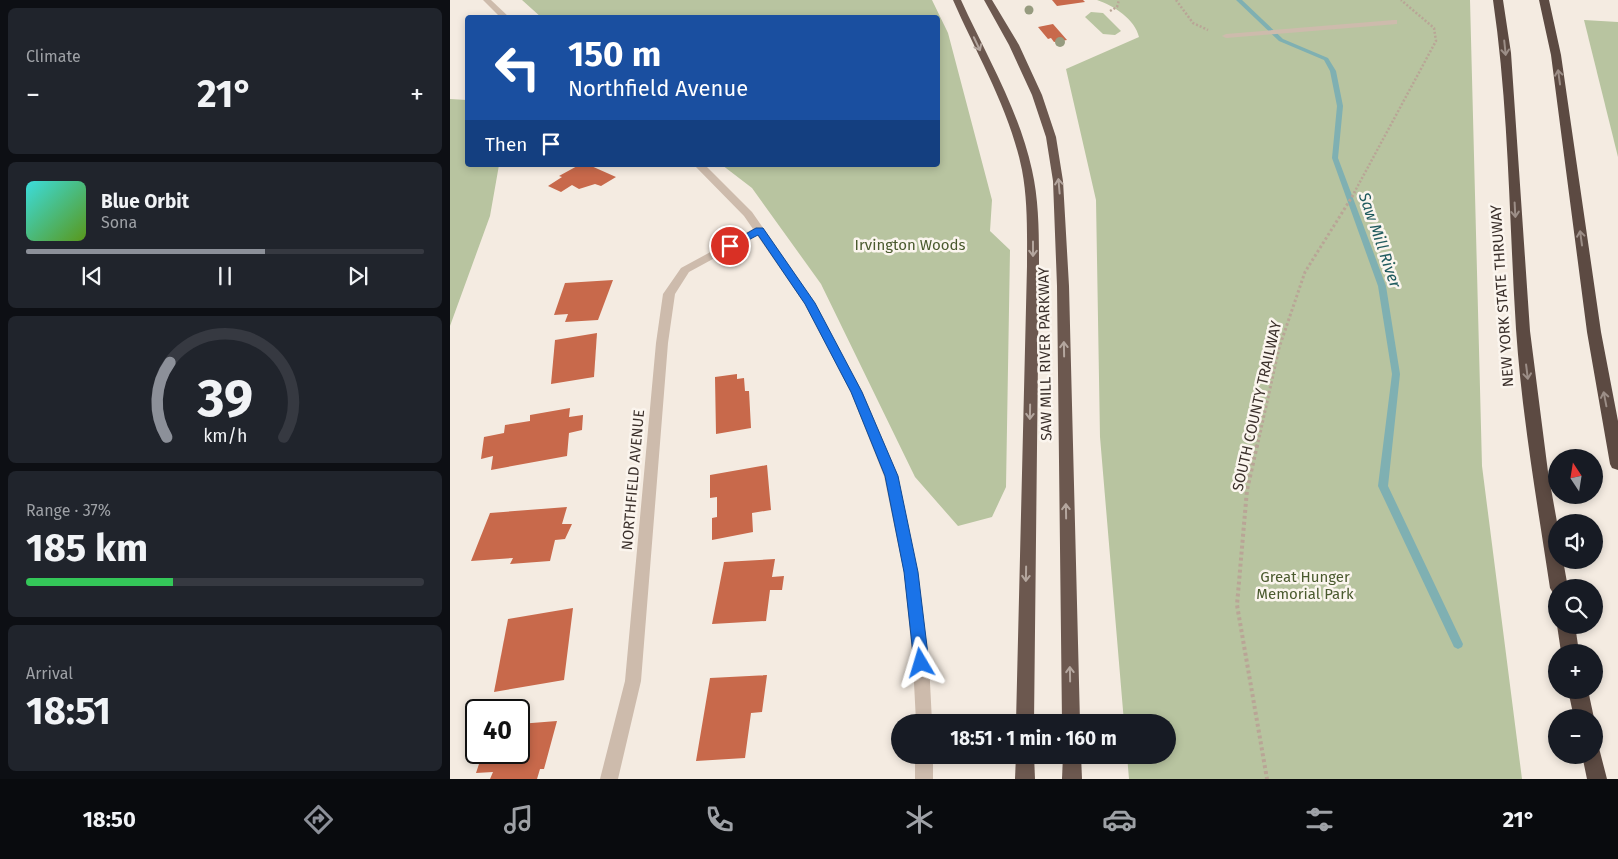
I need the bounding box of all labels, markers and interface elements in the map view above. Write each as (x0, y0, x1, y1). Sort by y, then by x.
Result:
text: 150 m (568, 33, 661, 75)
icon: left (485, 35, 550, 100)
one-way arrow (973, 36, 982, 51)
one-way arrow (1500, 40, 1510, 56)
text: Climate (26, 47, 81, 66)
one-way arrow (1554, 69, 1564, 85)
text: 21° (197, 71, 253, 117)
text: Northfield Avenue (568, 75, 748, 102)
text: − (26, 78, 40, 111)
text: + (410, 78, 424, 111)
icon: arrive (537, 130, 565, 158)
text: Then (485, 133, 527, 156)
one-way arrow (1054, 179, 1063, 195)
water label: Saw Mill River (1354, 189, 1405, 291)
text: Blue Orbit (101, 190, 189, 213)
one-way arrow (1511, 202, 1520, 218)
street label: NEW YORK STATE THRUWAY (1487, 204, 1517, 388)
text: Sona (101, 213, 137, 232)
pin (709, 225, 751, 267)
one-way arrow (1576, 230, 1586, 246)
icon: arrive (716, 232, 744, 260)
park label: Irvington Woods (855, 236, 965, 254)
one-way arrow (1028, 241, 1038, 257)
icon: previous (78, 262, 106, 290)
icon: pause (211, 262, 239, 290)
icon: next (344, 262, 372, 290)
street label: SAW MILL RIVER PARKWAY (1034, 266, 1056, 441)
street label: SOUTH COUNTY TRAILWAY (1229, 318, 1286, 493)
one-way arrow (1059, 341, 1069, 358)
one-way arrow (1523, 364, 1533, 380)
text: 39 (196, 367, 253, 430)
one-way arrow (1600, 391, 1609, 407)
one-way arrow (1025, 404, 1035, 420)
street label: NORTHFIELD AVENUE (618, 409, 648, 551)
text: km/h (203, 425, 247, 447)
north arrow (1548, 449, 1602, 504)
map controls (1548, 449, 1603, 764)
text: Range · 37% (26, 501, 111, 520)
one-way arrow (1062, 504, 1071, 520)
button: sound (1548, 514, 1603, 569)
text: 185 km (26, 525, 148, 571)
one-way arrow (1021, 566, 1031, 582)
park label: Great Hunger Memorial Park (1256, 568, 1354, 603)
button: search (1548, 579, 1603, 634)
position arrow (894, 636, 946, 688)
button: + (1548, 644, 1603, 699)
text: Arrival (26, 664, 73, 683)
one-way arrow (1065, 666, 1074, 682)
text: 18:51 (26, 688, 111, 734)
speed limit sign: 40 (465, 699, 530, 764)
button: − (1548, 709, 1603, 764)
text: 18:51 · 1 min · 160 m (950, 727, 1117, 750)
icon: directions (301, 802, 336, 837)
icon: music (501, 802, 536, 837)
icon: phone (702, 802, 737, 837)
icon: climate (902, 802, 937, 837)
icon: car (1102, 802, 1137, 837)
icon: filters (1302, 802, 1337, 837)
text: 18:50 (83, 806, 136, 833)
text: 21° (1503, 806, 1535, 833)

